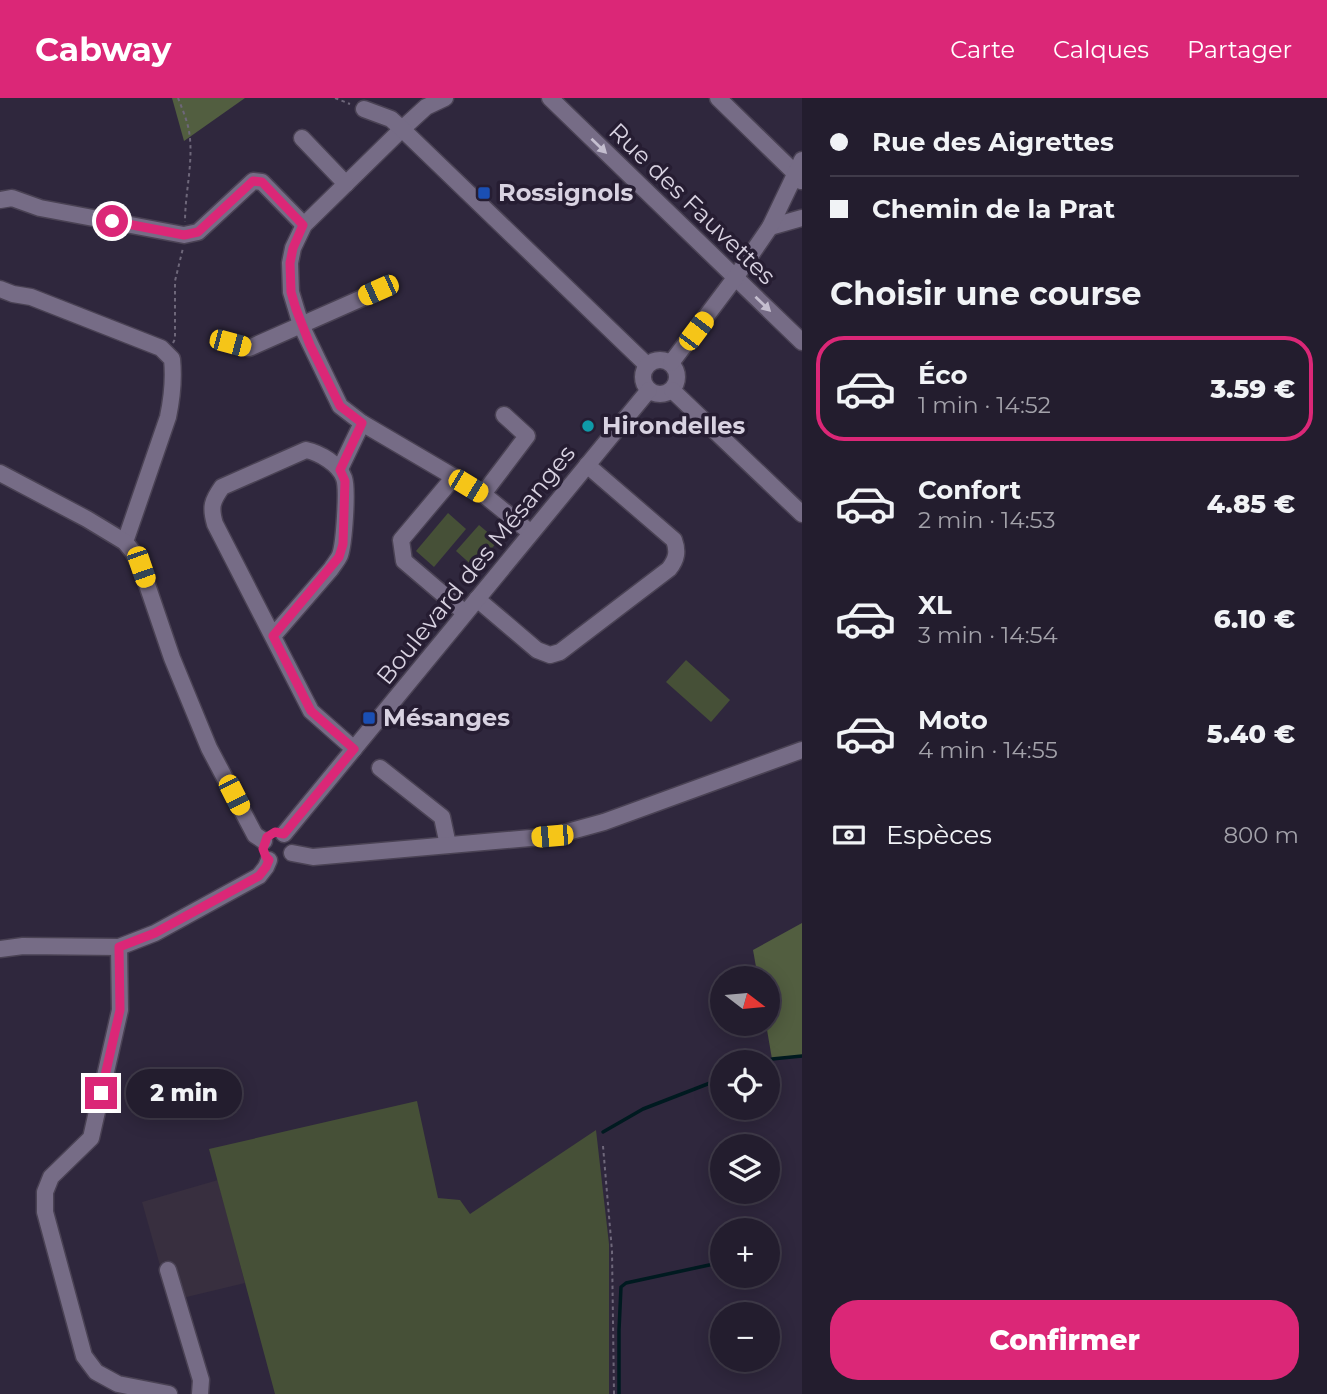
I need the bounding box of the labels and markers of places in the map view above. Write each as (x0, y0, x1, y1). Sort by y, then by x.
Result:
place label: Rossignols (498, 178, 633, 207)
marker: Rossignols (476, 185, 492, 201)
place label: Hirondelles (602, 411, 745, 440)
marker: Hirondelles (580, 418, 596, 434)
place label: Mésanges (383, 703, 510, 732)
marker: Mésanges (361, 710, 377, 726)

